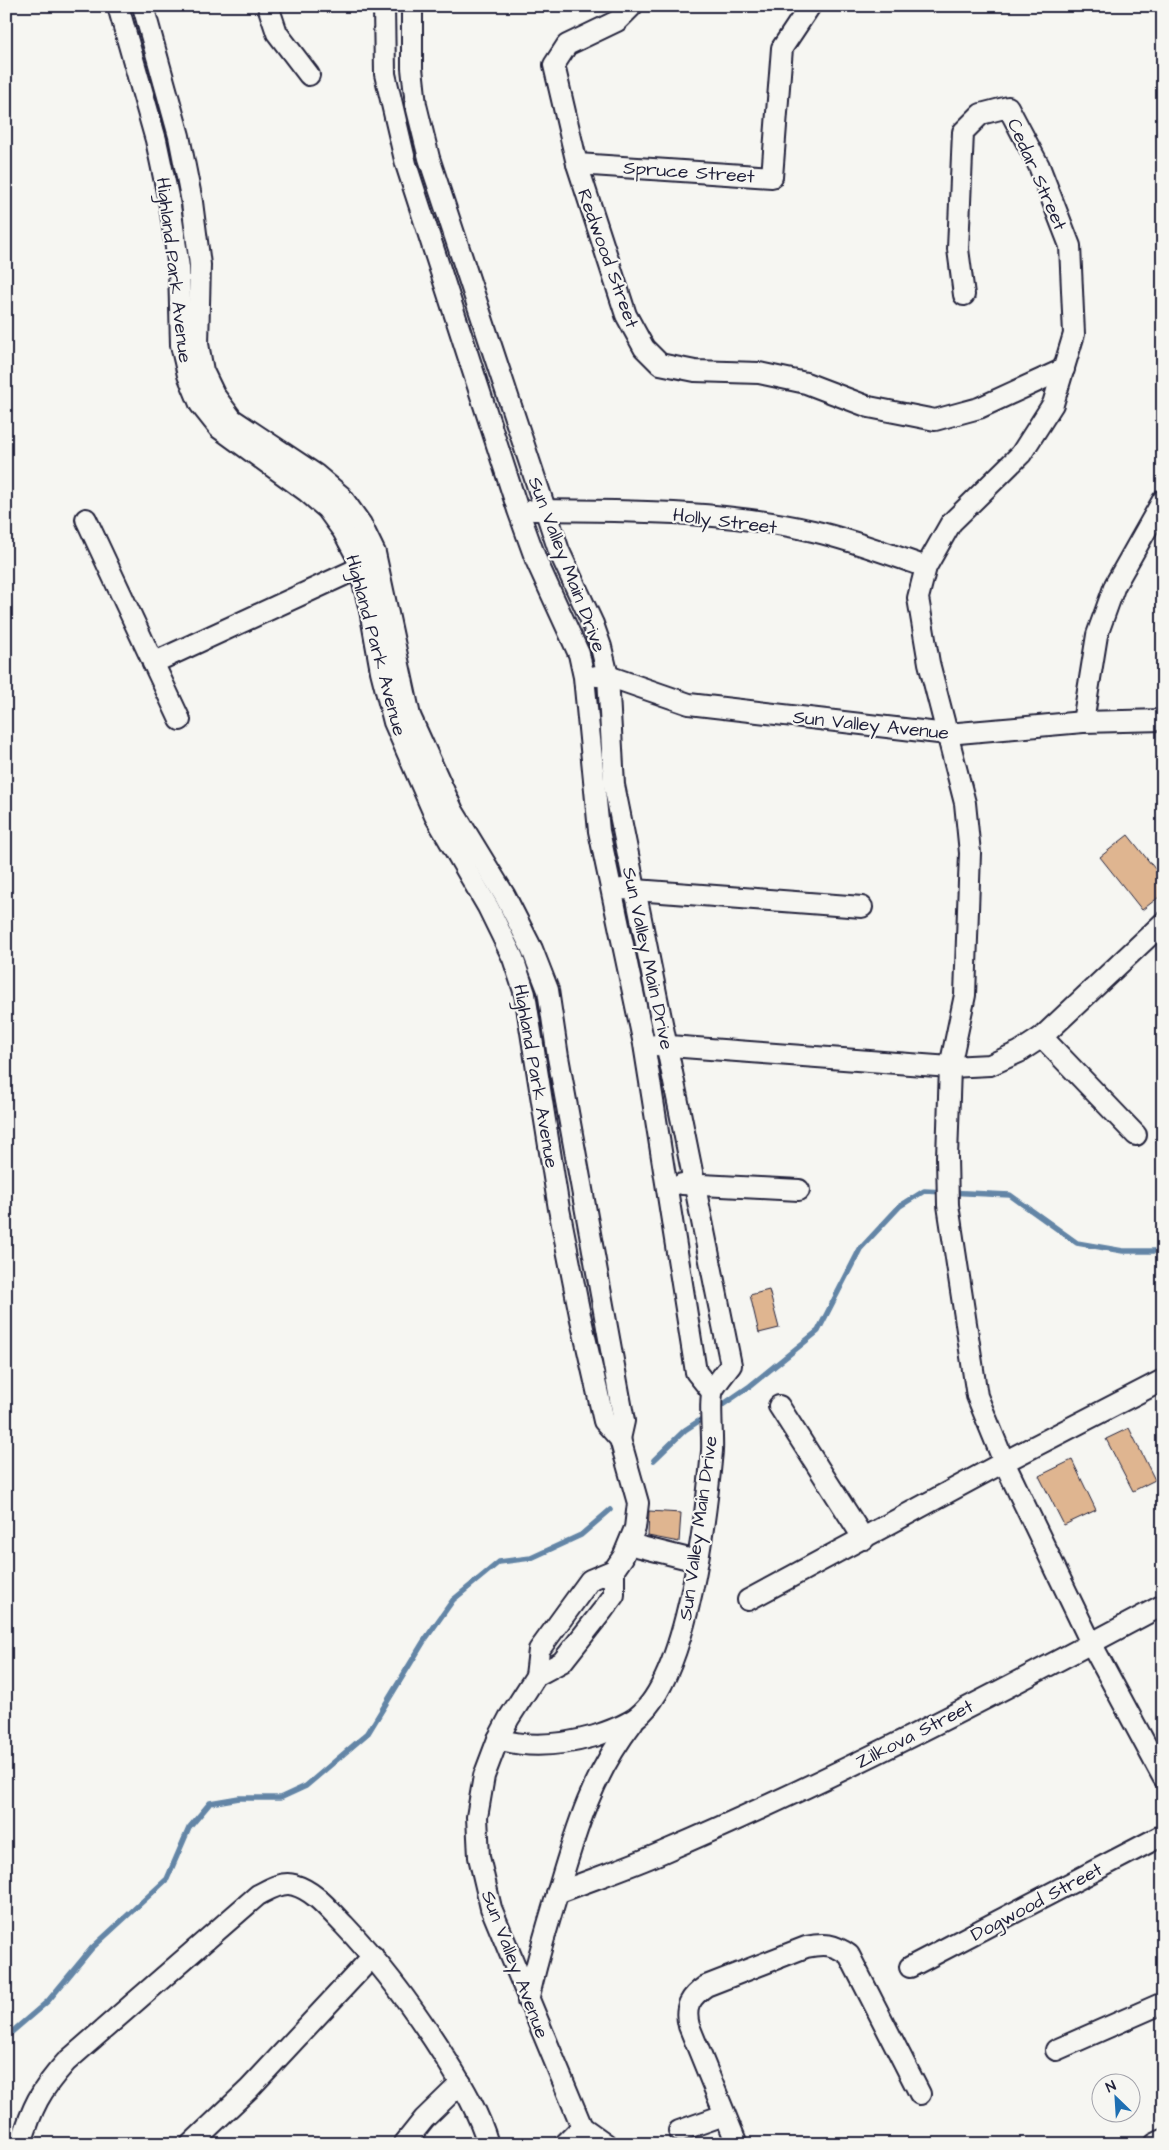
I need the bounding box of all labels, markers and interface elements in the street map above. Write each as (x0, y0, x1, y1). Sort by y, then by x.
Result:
street label: Cedar Street (1000, 114, 1073, 235)
street label: Spruce Street (622, 154, 756, 191)
street label: Highland Park Avenue (148, 176, 198, 364)
street label: Redwood Street (570, 185, 645, 332)
street label: Sun Valley Main Drive (520, 473, 613, 657)
street label: Holly Street (671, 502, 779, 542)
street label: Highland Park Avenue (337, 552, 413, 739)
street label: Sun Valley Avenue (791, 704, 950, 748)
street label: Sun Valley Main Drive (614, 865, 680, 1052)
street label: Highland Park Avenue (505, 982, 565, 1171)
street label: Sun Valley Main Drive (672, 1434, 726, 1622)
street label: Zilkova Street (851, 1693, 978, 1776)
street label: Dogwood Street (966, 1856, 1108, 1949)
street label: Sun Valley Avenue (473, 1887, 555, 2043)
north arrow (1092, 2072, 1142, 2122)
text: N (1103, 2076, 1119, 2098)

